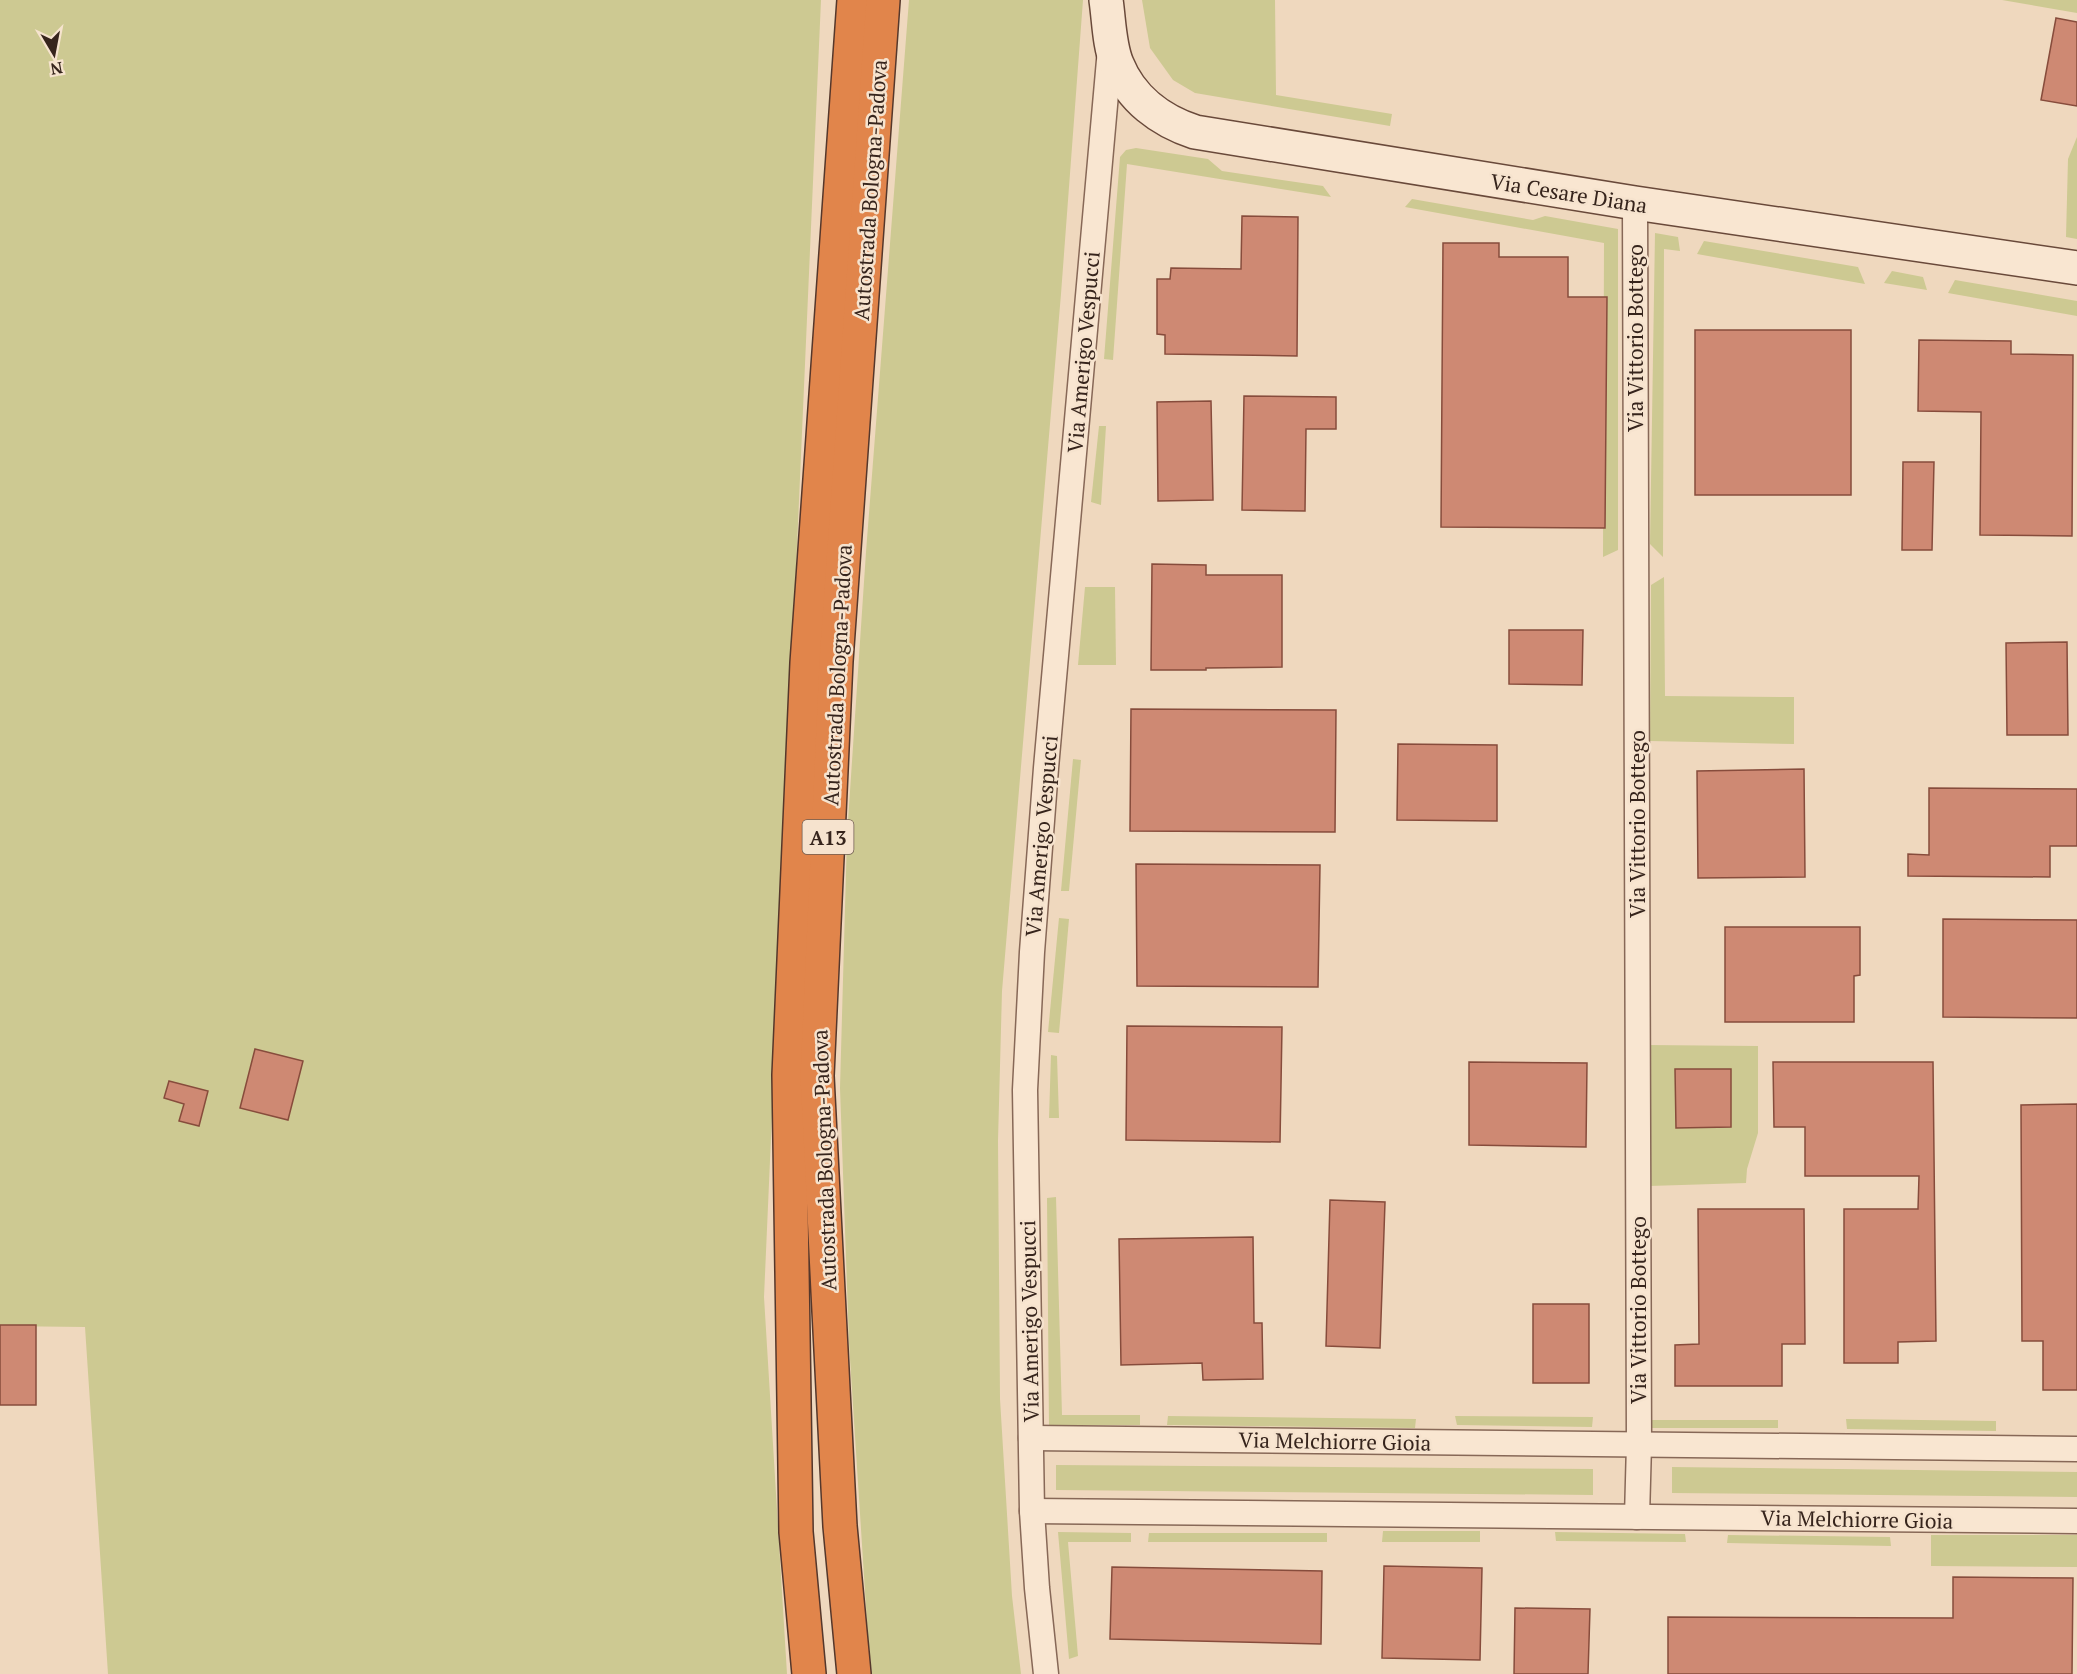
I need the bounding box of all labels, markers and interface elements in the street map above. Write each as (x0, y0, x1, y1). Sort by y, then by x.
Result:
north arrow (24, 24, 84, 84)
text: N (49, 57, 64, 81)
street label: Autostrada Bologna-Padova (847, 58, 893, 321)
street label: Via Cesare Diana (1489, 167, 1650, 219)
street label: Via Vittorio Bottego (1621, 244, 1649, 432)
street label: Via Amerigo Vespucci (1060, 250, 1106, 454)
street label: Autostrada Bologna-Padova (816, 543, 858, 806)
street label: Via Vittorio Bottego (1623, 730, 1651, 918)
street label: Via Amerigo Vespucci (1018, 734, 1064, 938)
road number: A13 (802, 820, 854, 854)
street label: Autostrada Bologna-Padova (805, 1028, 843, 1291)
street label: Via Vittorio Bottego (1624, 1216, 1652, 1404)
street label: Via Amerigo Vespucci (1013, 1220, 1045, 1422)
street label: Via Melchiorre Gioia (1238, 1425, 1432, 1457)
street label: Via Melchiorre Gioia (1760, 1503, 1954, 1535)

